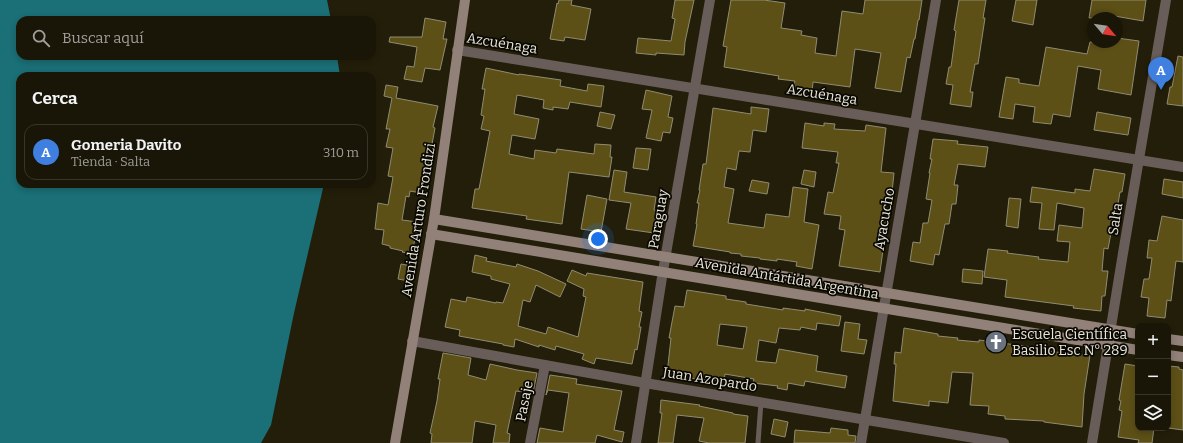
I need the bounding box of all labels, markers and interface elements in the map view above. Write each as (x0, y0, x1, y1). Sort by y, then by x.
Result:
north arrow (1087, 12, 1123, 48)
search box (16, 16, 376, 60)
icon: search (30, 27, 52, 49)
text: Buscar aquí (62, 29, 144, 47)
street label: Azcuénaga (465, 30, 539, 58)
pin: A (1148, 57, 1174, 90)
street label: Azcuénaga (785, 81, 859, 109)
text: Cerca (32, 88, 77, 109)
text: Gomeria Davito (71, 136, 181, 154)
street label: Avenida Arturo Frondizi (398, 142, 439, 298)
text: A (41, 145, 51, 160)
text: 310 m (323, 145, 359, 160)
text: Tienda · Salta (71, 154, 150, 169)
street label: Ayacucho (871, 186, 898, 252)
street label: Paraguay (645, 187, 672, 250)
street label: Salta (1105, 201, 1126, 236)
your location (588, 229, 608, 249)
street label: Avenida Antártida Argentina (694, 254, 880, 303)
map controls (1135, 323, 1171, 431)
button: + (1135, 323, 1171, 359)
place label: Escuela Científica Basilio Esc N° 289 (1012, 326, 1128, 359)
church icon: Escuela Científica Basilio Esc N° 289 (983, 329, 1009, 355)
button: − (1135, 359, 1171, 395)
street label: Juan Azopardo (661, 364, 758, 395)
street label: Pasaje (512, 379, 537, 423)
button: layers (1135, 395, 1171, 431)

